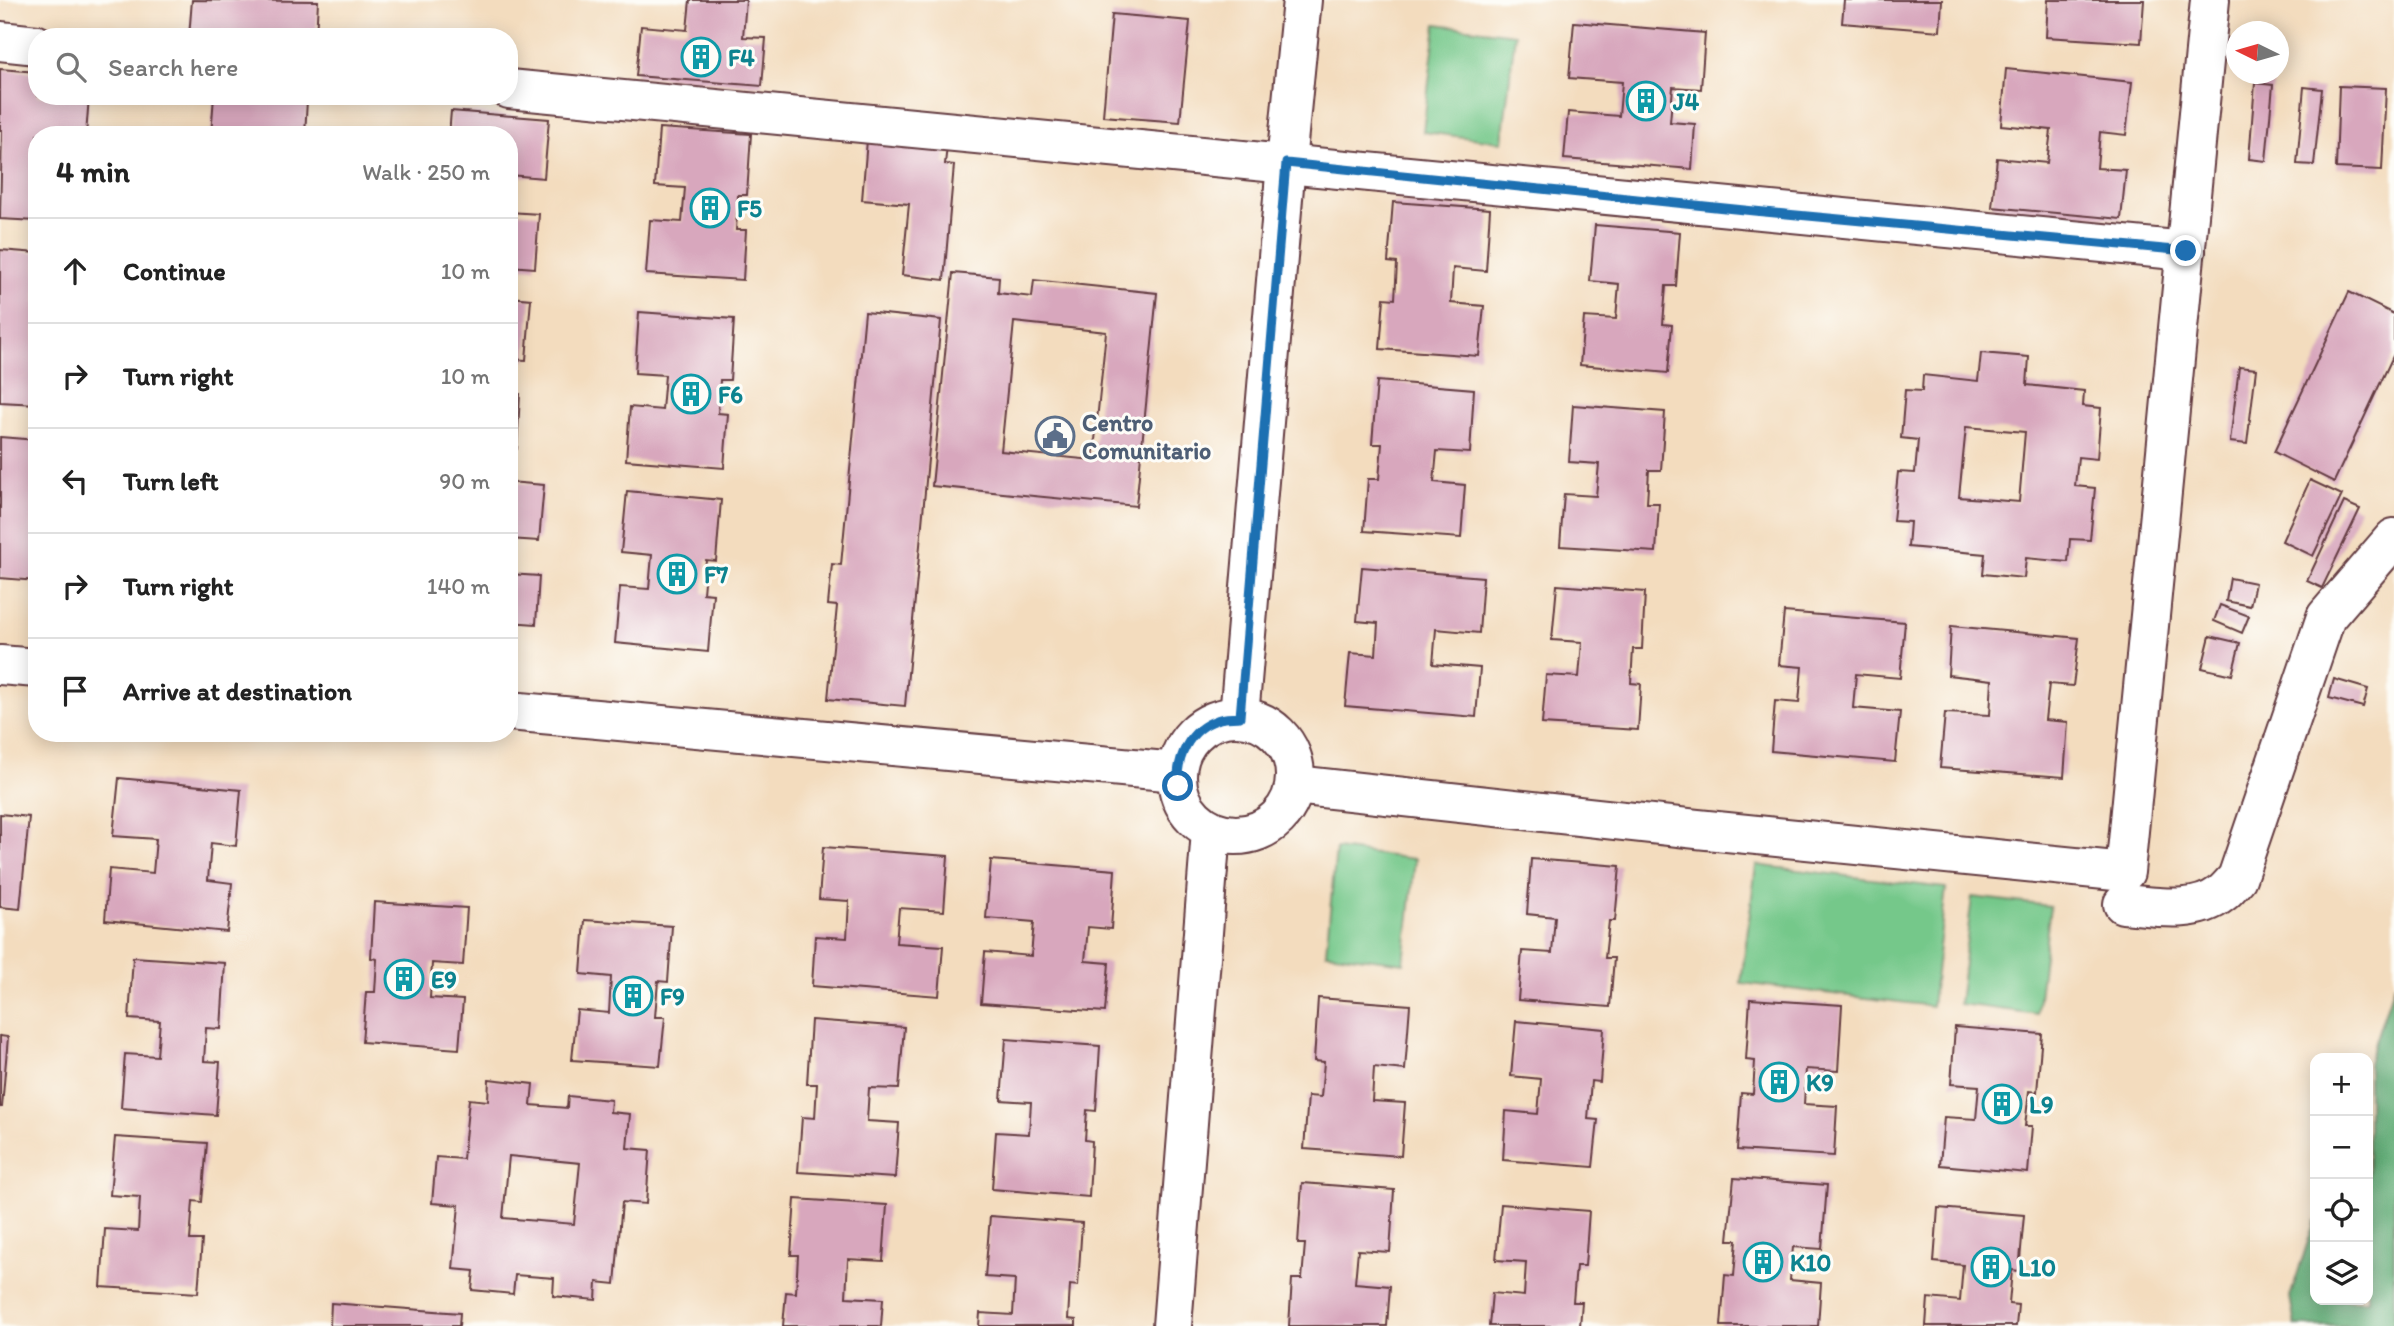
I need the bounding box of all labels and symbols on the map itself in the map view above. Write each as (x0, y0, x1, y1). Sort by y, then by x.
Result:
north arrow (2226, 21, 2289, 84)
building icon: F4 (680, 36, 722, 78)
place label: F4 (728, 43, 755, 72)
building icon: J4 (1625, 80, 1667, 122)
place label: J4 (1672, 87, 1700, 116)
building icon: F5 (689, 187, 731, 229)
place label: F5 (737, 194, 762, 223)
route end (2170, 235, 2201, 266)
building icon: F6 (670, 373, 712, 415)
place label: F6 (718, 380, 743, 409)
place label: Centro Comunitario (1082, 408, 1211, 465)
public building icon: Centro Comunitario (1034, 415, 1076, 457)
building icon: F7 (656, 553, 698, 595)
place label: F7 (704, 560, 728, 589)
route start (1162, 770, 1193, 801)
building icon: E9 (383, 958, 425, 1000)
place label: E9 (431, 965, 457, 994)
building icon: F9 (612, 975, 654, 1017)
place label: F9 (660, 982, 685, 1011)
building icon: K9 (1758, 1061, 1800, 1103)
place label: K9 (1806, 1068, 1834, 1097)
building icon: L9 (1981, 1083, 2023, 1125)
place label: L9 (2029, 1090, 2054, 1119)
building icon: K10 (1742, 1241, 1784, 1283)
building icon: L10 (1970, 1246, 2012, 1288)
place label: K10 (1790, 1248, 1831, 1277)
place label: L10 (2018, 1253, 2056, 1282)

